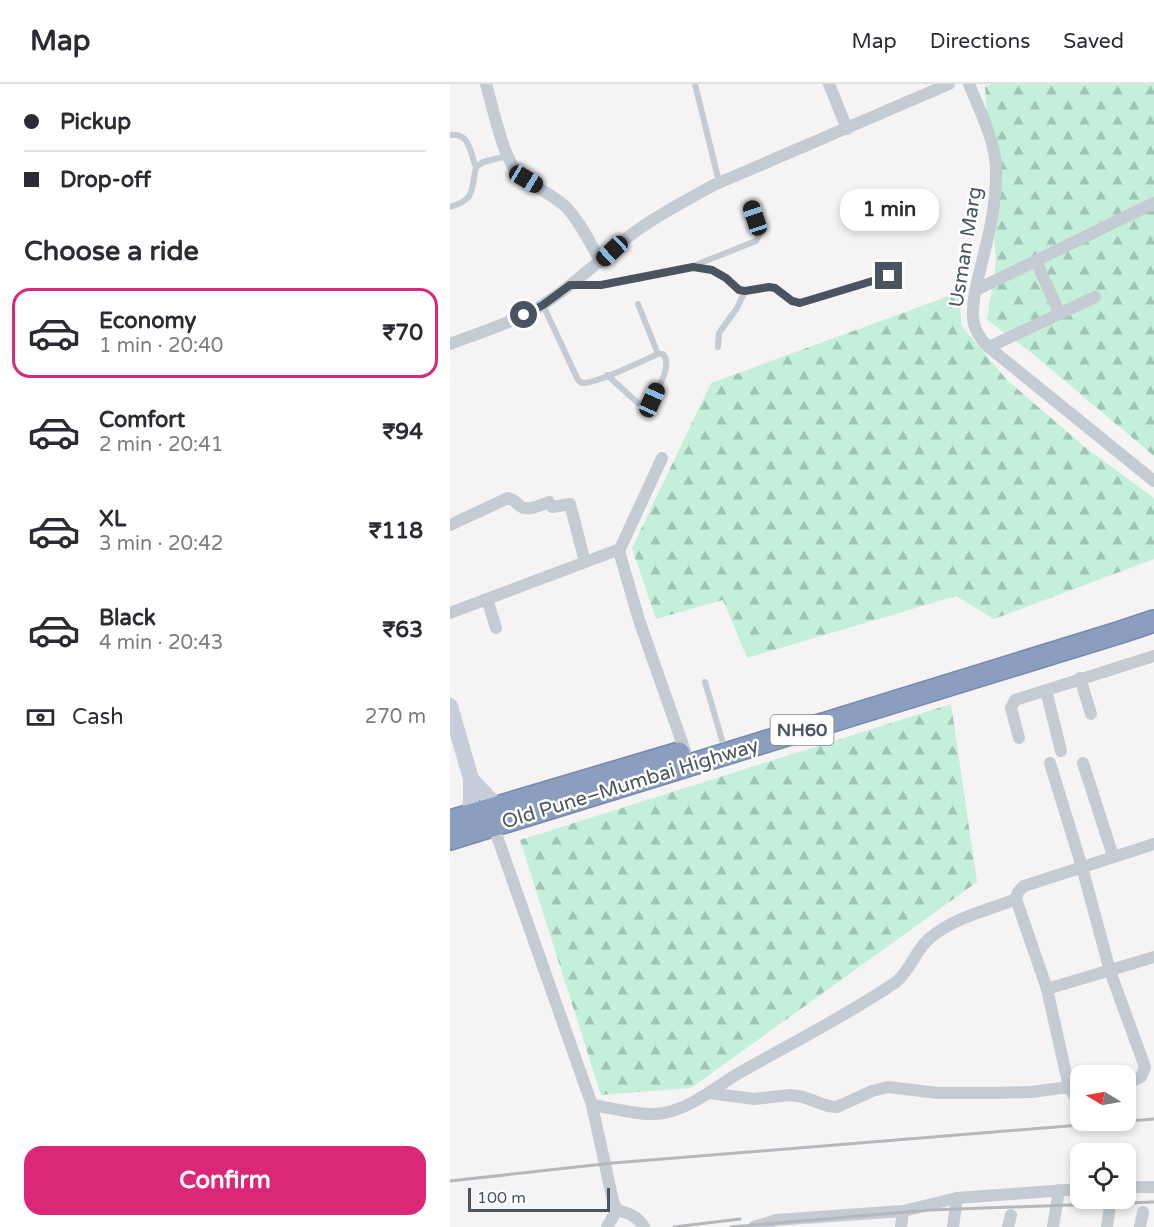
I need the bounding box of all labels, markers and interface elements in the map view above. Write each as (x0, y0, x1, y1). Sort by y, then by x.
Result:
text: Map (30, 24, 90, 58)
text: Map (851, 29, 897, 54)
text: Directions (930, 29, 1030, 54)
text: Saved (1063, 29, 1124, 54)
text: Pickup (60, 109, 131, 135)
car (506, 162, 546, 196)
text: Drop-off (60, 167, 151, 193)
street label: Usman Marg (945, 185, 987, 309)
callout: 1 min (840, 189, 938, 231)
car (741, 198, 769, 238)
text: 1 min (863, 198, 916, 222)
car (593, 232, 631, 270)
text: Choose a ride (24, 235, 199, 268)
route end (875, 262, 902, 289)
route start (510, 301, 537, 328)
icon: car (27, 306, 81, 360)
text: Economy (99, 308, 196, 334)
text: ₹70 (382, 320, 423, 346)
text: 1 min · 20:40 (99, 334, 223, 358)
car (636, 380, 668, 420)
icon: car (27, 405, 81, 459)
text: Comfort (99, 407, 185, 433)
text: ₹94 (382, 419, 423, 445)
text: 2 min · 20:41 (99, 433, 223, 457)
icon: car (27, 504, 81, 558)
text: XL (99, 506, 126, 532)
text: ₹118 (369, 518, 423, 544)
text: 3 min · 20:42 (99, 532, 223, 556)
icon: car (27, 603, 81, 657)
text: Black (99, 605, 156, 631)
text: ₹63 (382, 617, 423, 643)
text: 4 min · 20:43 (99, 631, 223, 655)
icon: cash (24, 701, 57, 734)
text: Cash (72, 704, 124, 730)
text: 270 m (365, 705, 426, 729)
road number: NH60 (770, 715, 834, 745)
street label: Old Pune–Mumbai Highway (499, 733, 762, 834)
north arrow (1070, 1065, 1136, 1131)
map controls (1070, 1065, 1136, 1209)
button: locate (1070, 1143, 1136, 1209)
button: Confirm (24, 1146, 426, 1215)
scale bar (468, 1185, 610, 1212)
text: 100 m (477, 1188, 526, 1208)

